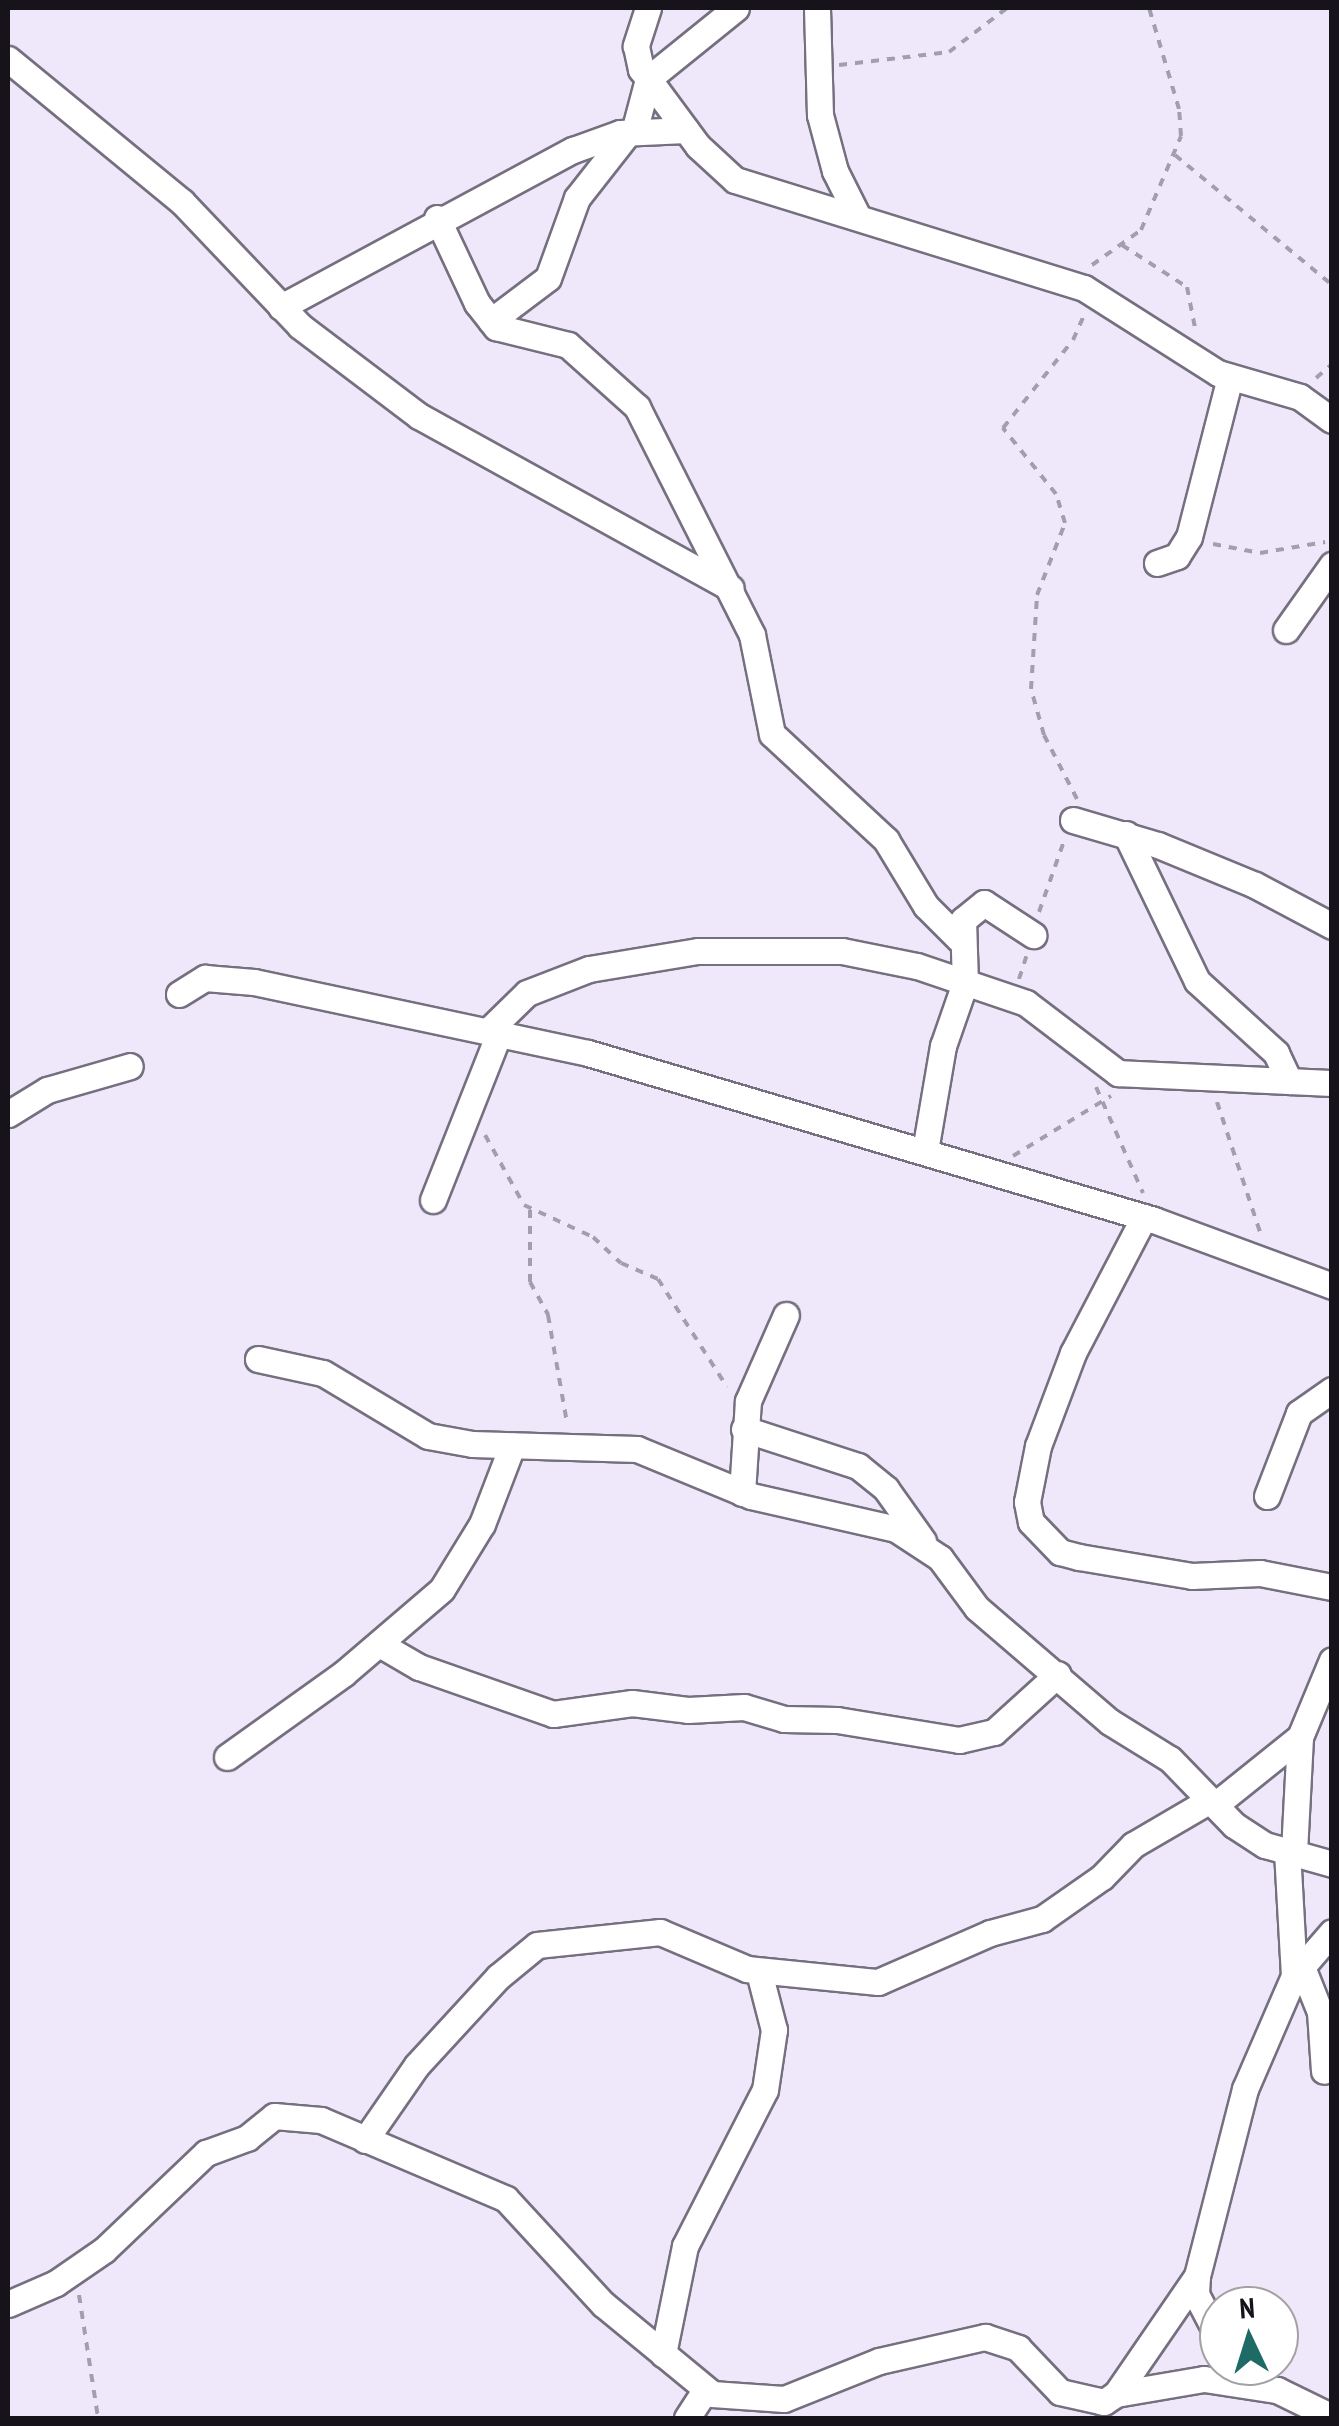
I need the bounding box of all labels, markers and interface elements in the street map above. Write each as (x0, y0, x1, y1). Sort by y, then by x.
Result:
north arrow (1199, 2286, 1299, 2386)
text: N (1238, 2289, 1256, 2327)

